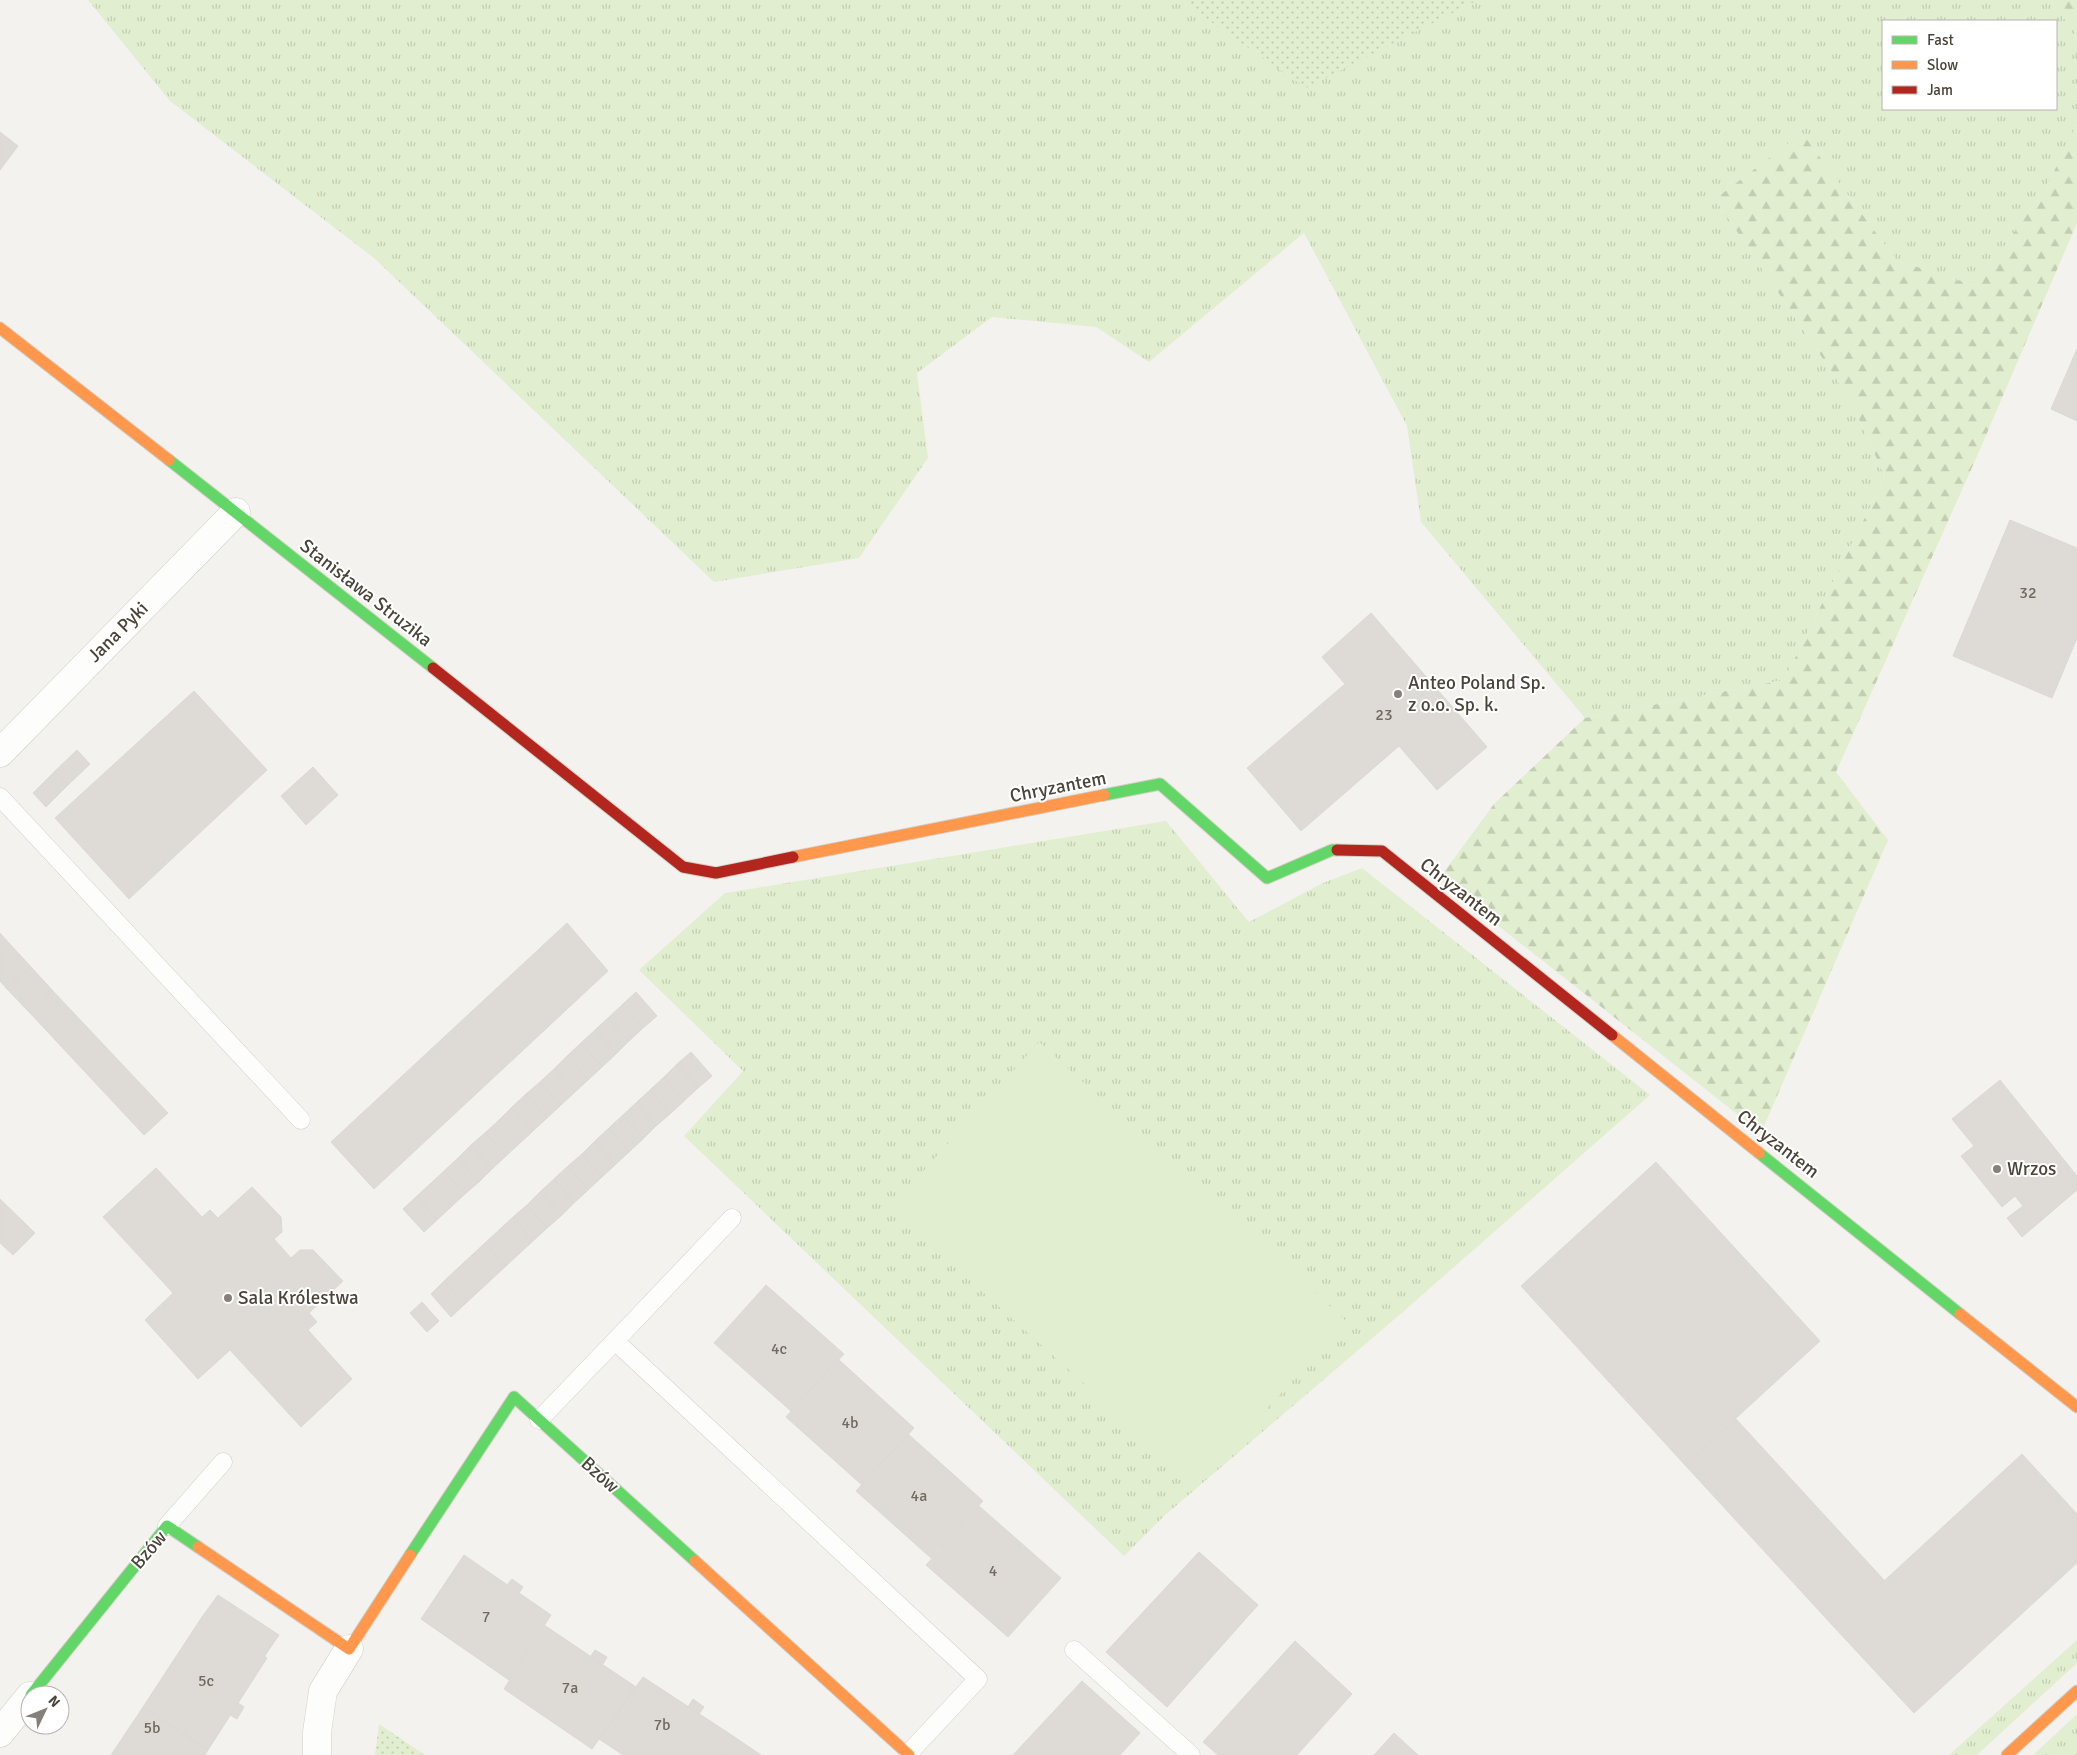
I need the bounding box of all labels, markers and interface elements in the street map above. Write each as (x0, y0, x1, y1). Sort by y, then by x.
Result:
legend (1882, 20, 2057, 110)
text: Fast (1927, 31, 1954, 49)
text: Slow (1927, 56, 1958, 74)
text: Jam (1927, 81, 1953, 99)
street label: Stanisława Struzika (295, 534, 437, 652)
house number: 32 (2019, 583, 2037, 603)
street label: Jana Pyki (83, 597, 153, 667)
place label: Anteo Poland Sp. z o.o. Sp. k. (1408, 671, 1546, 717)
marker: Anteo Poland Sp. z o.o. Sp. k. (1392, 688, 1404, 700)
house number: 23 (1375, 705, 1393, 725)
street label: Chryzantem (1008, 766, 1108, 808)
street label: Chryzantem (1415, 852, 1507, 932)
street label: Chryzantem (1732, 1104, 1824, 1184)
place label: Wrzos (2007, 1157, 2056, 1181)
marker: Wrzos (1991, 1163, 2003, 1175)
place label: Sala Królestwa (238, 1286, 359, 1310)
marker: Sala Królestwa (222, 1292, 234, 1304)
house number: 4c (771, 1339, 787, 1359)
house number: 4b (841, 1413, 859, 1433)
street label: Bzów (576, 1452, 624, 1498)
house number: 4a (911, 1486, 927, 1506)
street label: Bzów (126, 1526, 172, 1574)
house number: 4 (989, 1561, 998, 1581)
house number: 7 (482, 1607, 490, 1627)
house number: 5c (198, 1671, 214, 1691)
house number: 7a (562, 1678, 578, 1698)
north arrow (20, 1685, 70, 1735)
text: N (45, 1692, 64, 1711)
house number: 7b (653, 1715, 671, 1735)
house number: 5b (143, 1718, 161, 1738)

